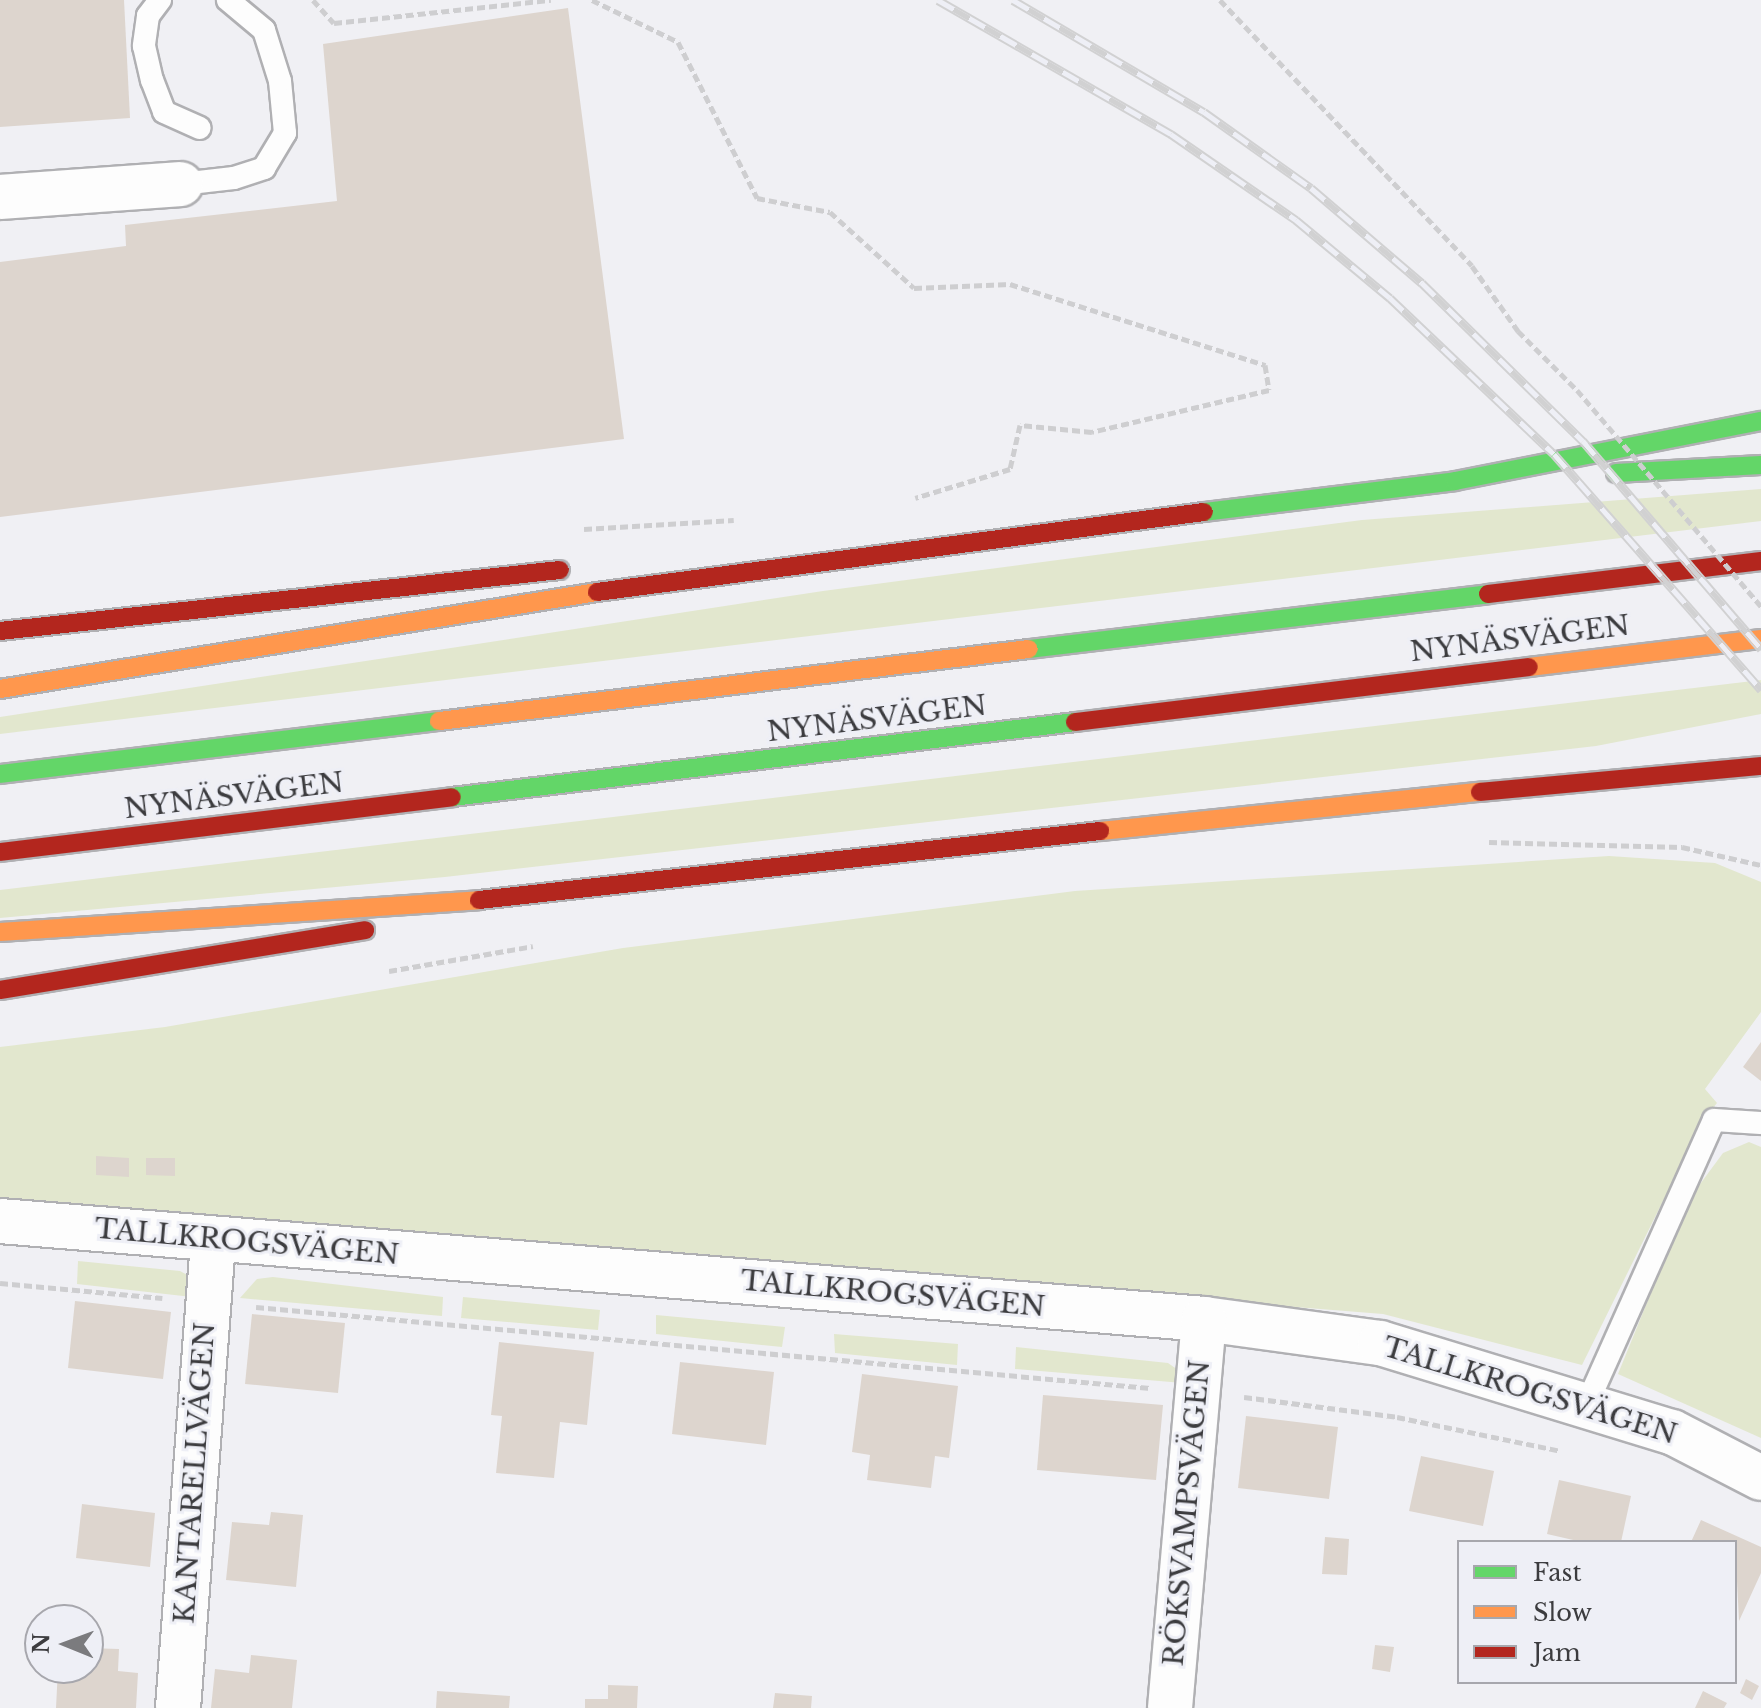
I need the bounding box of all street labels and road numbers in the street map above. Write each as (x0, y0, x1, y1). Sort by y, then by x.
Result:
street label: NYNÄSVÄGEN (1408, 609, 1632, 669)
street label: NYNÄSVÄGEN (765, 689, 989, 749)
street label: NYNÄSVÄGEN (122, 766, 346, 826)
street label: TALLKROGSVÄGEN (93, 1212, 401, 1272)
street label: TALLKROGSVÄGEN (739, 1264, 1047, 1324)
street label: KANTARELLVÄGEN (168, 1321, 222, 1625)
street label: TALLKROGSVÄGEN (1379, 1330, 1681, 1452)
street label: RÖKSVAMPSVÄGEN (1157, 1359, 1217, 1667)

